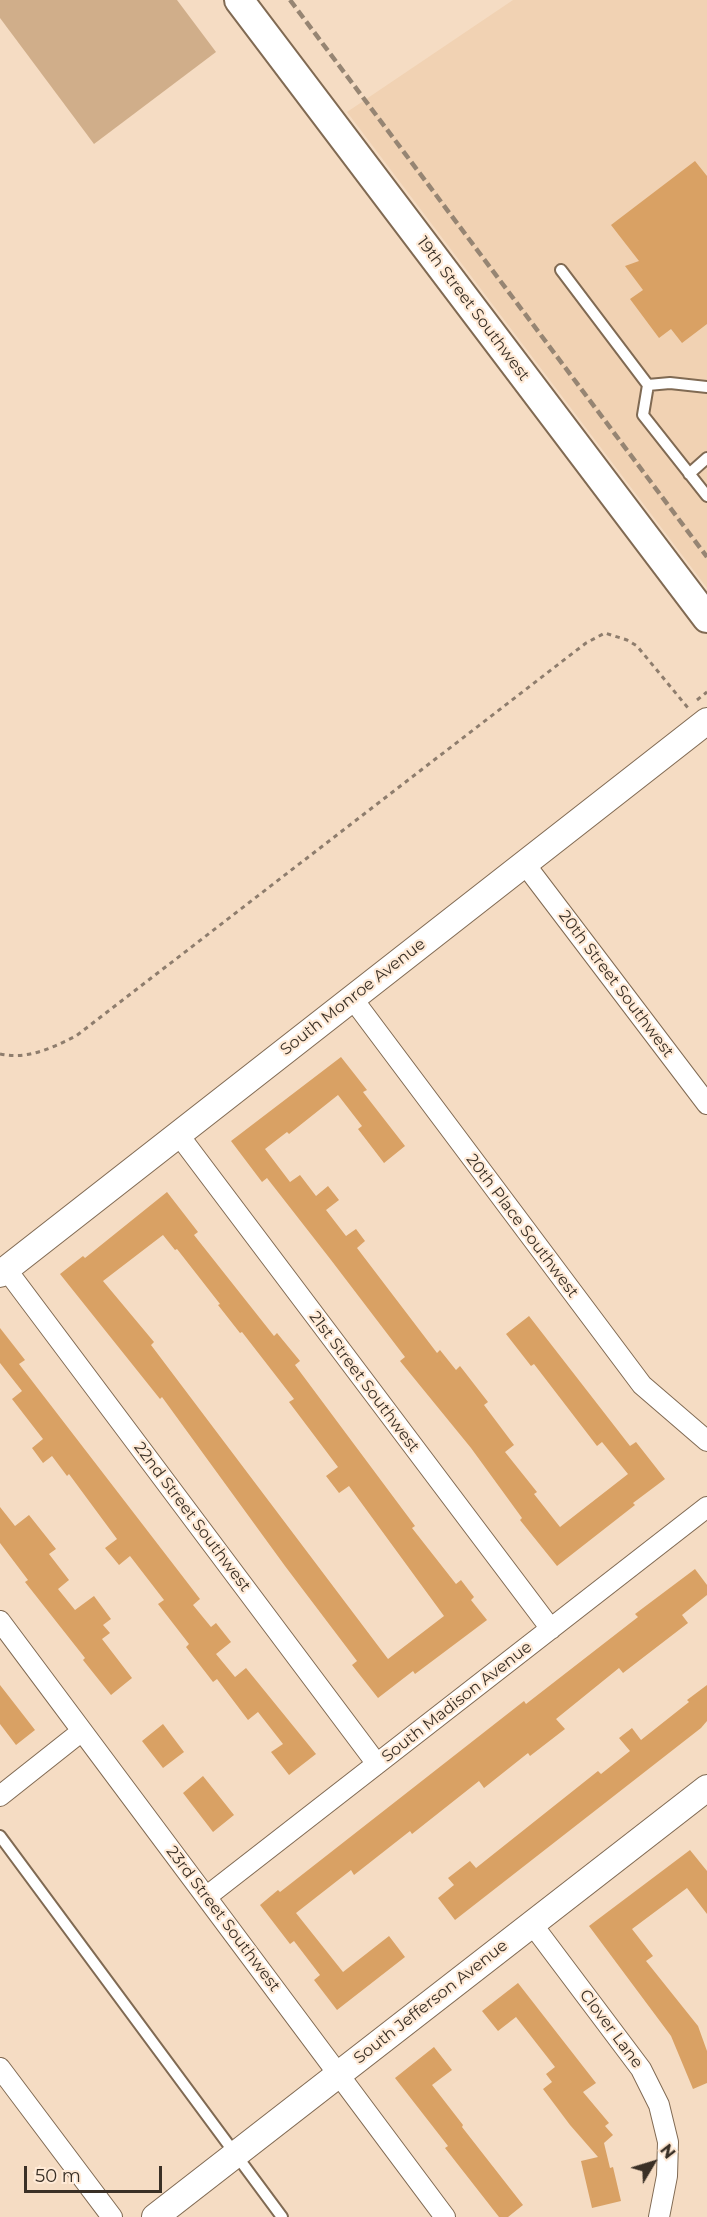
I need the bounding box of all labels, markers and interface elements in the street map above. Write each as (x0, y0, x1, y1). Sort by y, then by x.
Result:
street label: 19th Street Southwest (413, 233, 533, 385)
street label: 20th Street Southwest (554, 907, 678, 1061)
street label: South Monroe Avenue (277, 934, 429, 1060)
street label: 20th Place Southwest (462, 1150, 582, 1302)
street label: 21st Street Southwest (305, 1308, 423, 1456)
street label: 22nd Street Southwest (130, 1438, 254, 1596)
street label: South Madison Avenue (378, 1637, 536, 1767)
street label: 23rd Street Southwest (162, 1842, 284, 1996)
street label: South Jefferson Avenue (350, 1936, 512, 2068)
street label: Clover Lane (575, 1986, 647, 2072)
north arrow (623, 2133, 683, 2193)
text: N (656, 2141, 679, 2163)
scale bar (27, 2154, 165, 2192)
text: 50 m (35, 2165, 81, 2187)

